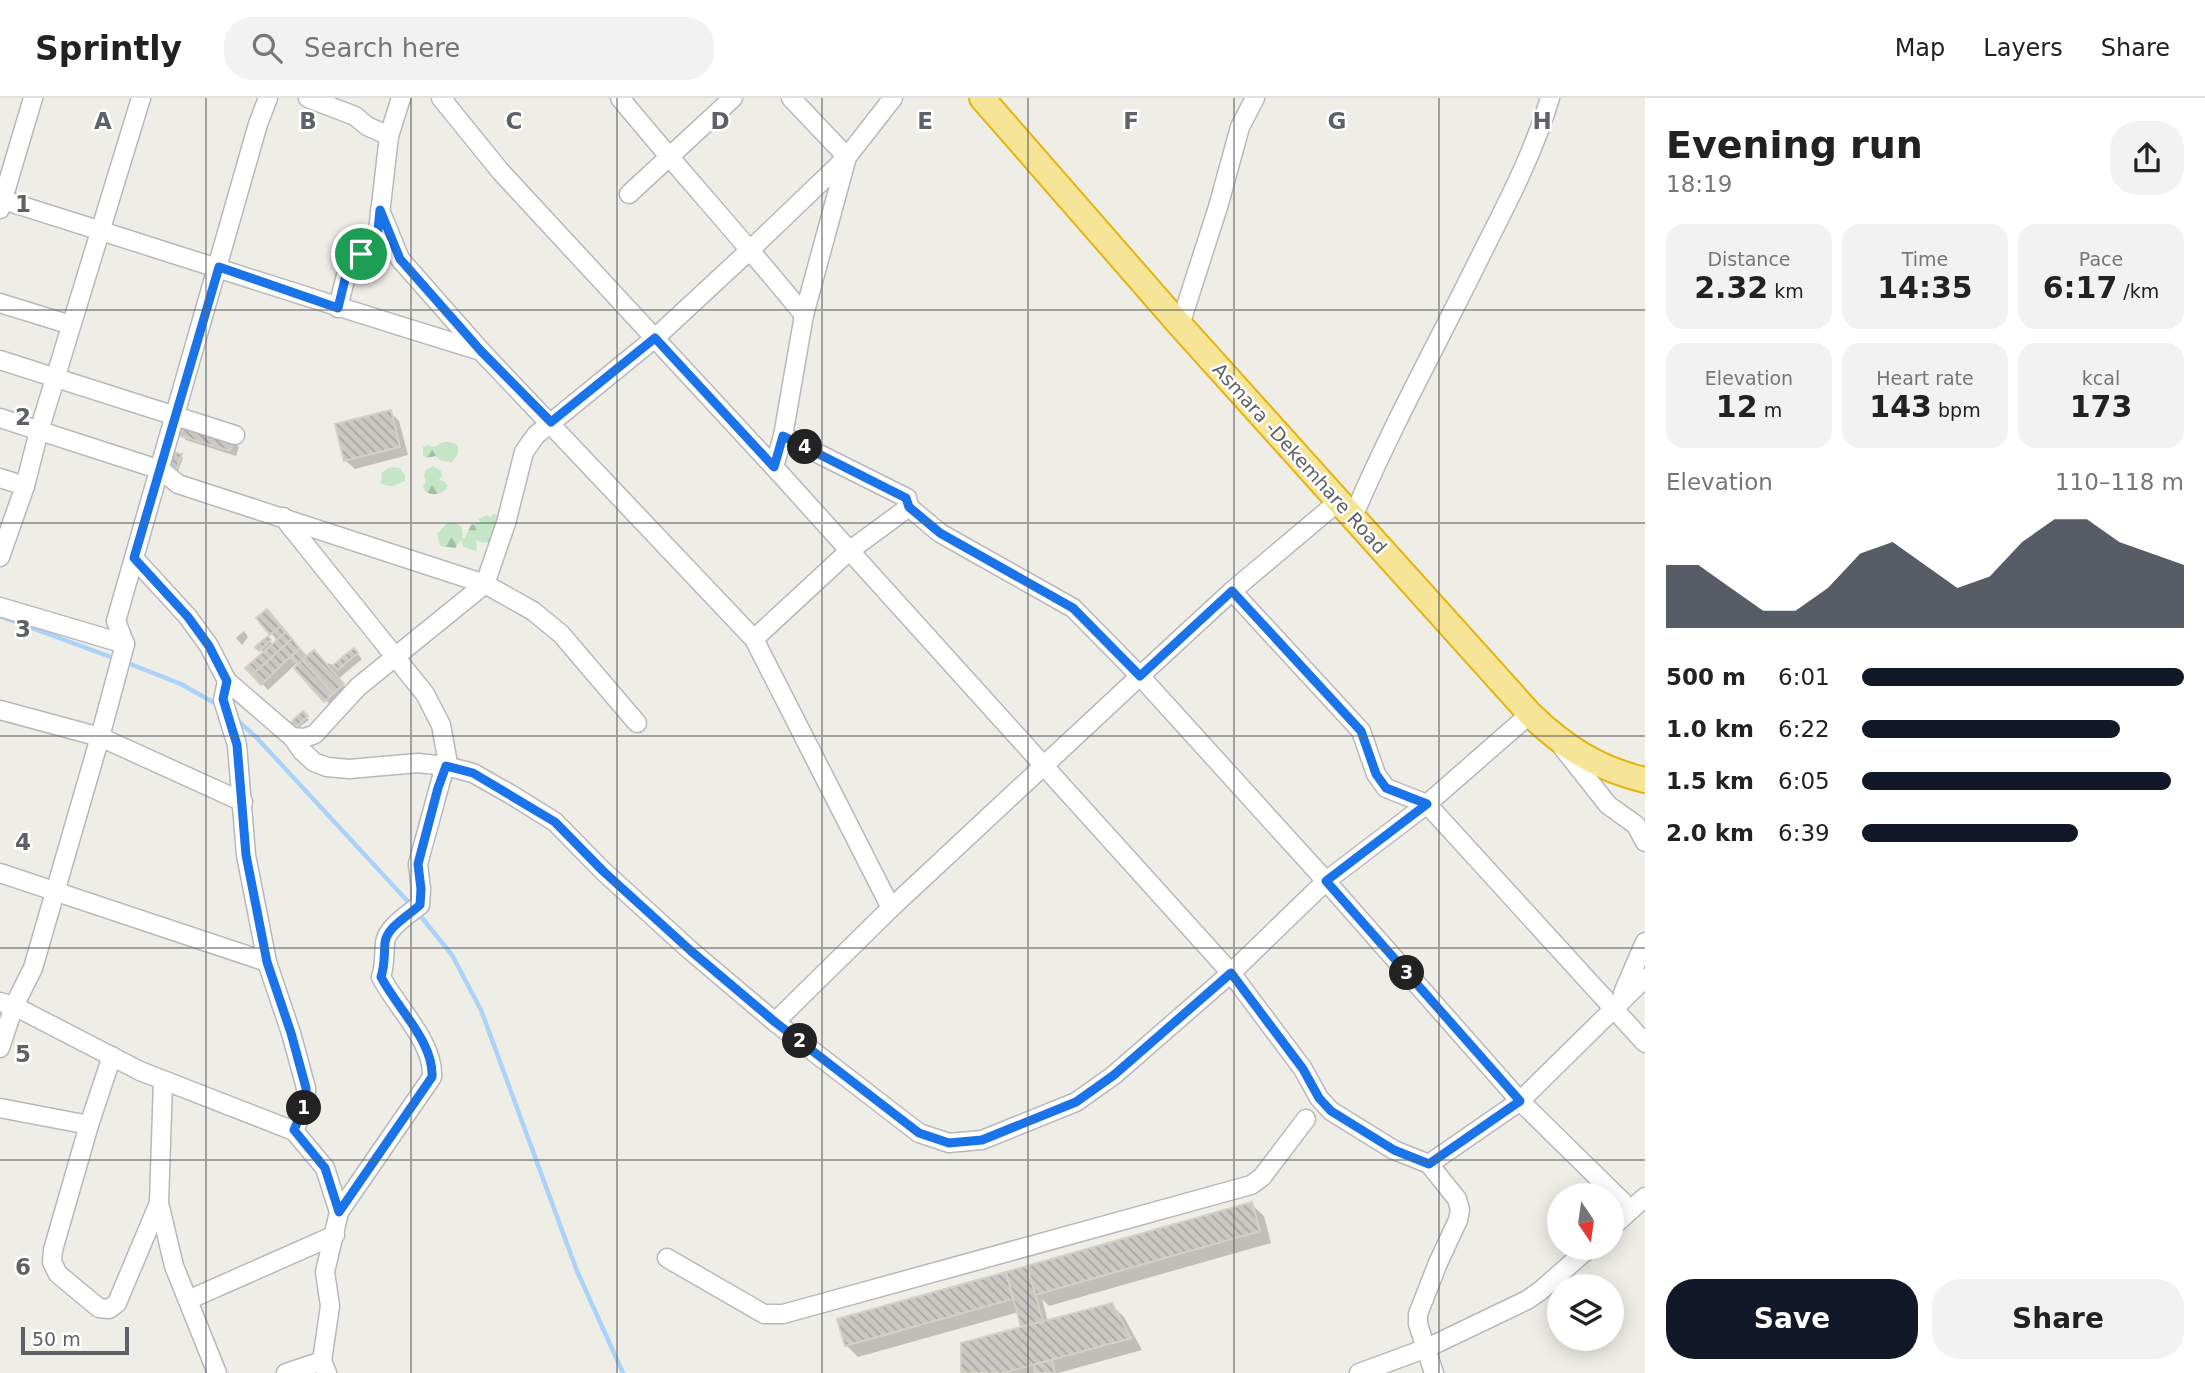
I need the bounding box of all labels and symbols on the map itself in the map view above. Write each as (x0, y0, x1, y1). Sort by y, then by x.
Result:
text: A (94, 108, 112, 134)
text: B (299, 108, 317, 134)
text: C (506, 108, 522, 134)
text: D (710, 108, 730, 134)
text: E (917, 108, 933, 134)
text: F (1123, 108, 1139, 134)
text: G (1328, 108, 1346, 134)
text: H (1532, 108, 1552, 134)
text: 1 (15, 191, 31, 217)
pin (331, 224, 391, 284)
street label: Asmara -Dekemhare Road (1209, 358, 1391, 558)
text: 2 (15, 404, 31, 430)
pin: 4 (788, 430, 822, 464)
text: 3 (15, 616, 31, 642)
text: 4 (15, 829, 31, 855)
pin: 3 (1390, 956, 1424, 990)
pin: 2 (782, 1024, 818, 1058)
text: 5 (15, 1041, 31, 1067)
pin: 1 (286, 1090, 322, 1126)
north arrow (1547, 1183, 1624, 1260)
text: 6 (15, 1254, 31, 1280)
scale bar (21, 1324, 130, 1356)

